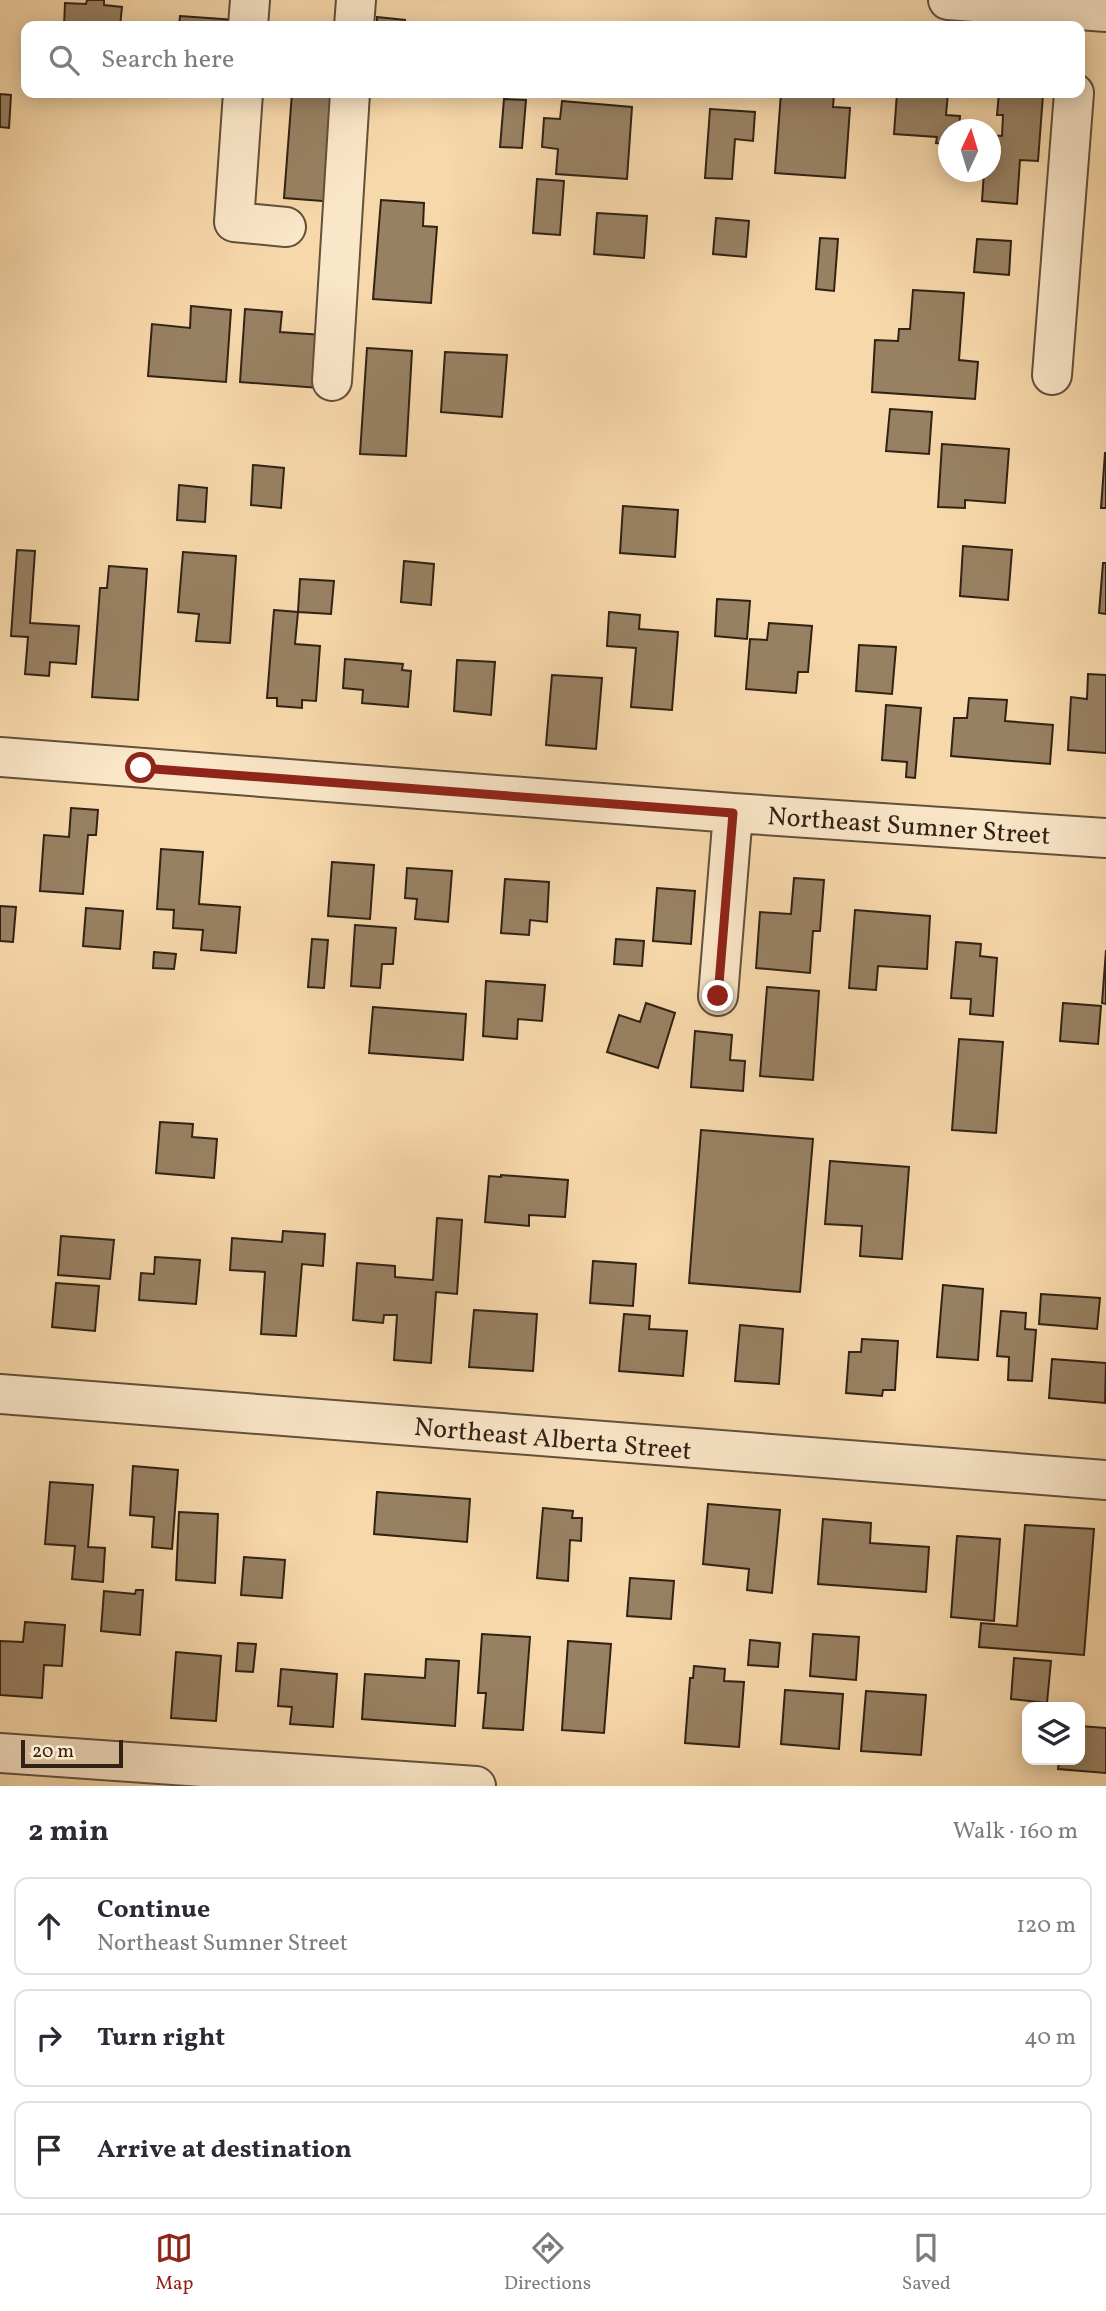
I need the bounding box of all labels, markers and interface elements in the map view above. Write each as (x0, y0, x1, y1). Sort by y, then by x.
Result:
search box (21, 21, 1085, 98)
icon: search (45, 41, 83, 79)
text: Search here (101, 42, 234, 78)
north arrow (938, 119, 1001, 182)
route start (125, 752, 156, 783)
street label: Northeast Sumner Street (766, 799, 1052, 855)
route end (702, 980, 733, 1011)
street label: Northeast Alberta Street (413, 1410, 693, 1470)
map controls (1022, 1702, 1085, 1765)
button: layers (1022, 1702, 1085, 1765)
scale bar (21, 1737, 122, 1769)
text: 20 m (32, 1739, 74, 1765)
text: 2 min (28, 1811, 109, 1853)
text: Walk · 160 m (953, 1816, 1078, 1848)
text: Continue (97, 1892, 210, 1928)
icon: ahead (30, 1907, 68, 1945)
text: 120 m (1016, 1910, 1076, 1942)
text: Northeast Sumner Street (97, 1928, 348, 1960)
icon: right (30, 2019, 68, 2057)
text: Turn right (97, 2020, 225, 2056)
text: 40 m (1024, 2022, 1076, 2054)
icon: arrive (30, 2131, 68, 2169)
text: Arrive at destination (97, 2132, 352, 2168)
tab: Map (155, 2229, 193, 2297)
tab: Directions (504, 2229, 591, 2297)
tab: Saved (902, 2229, 951, 2297)

